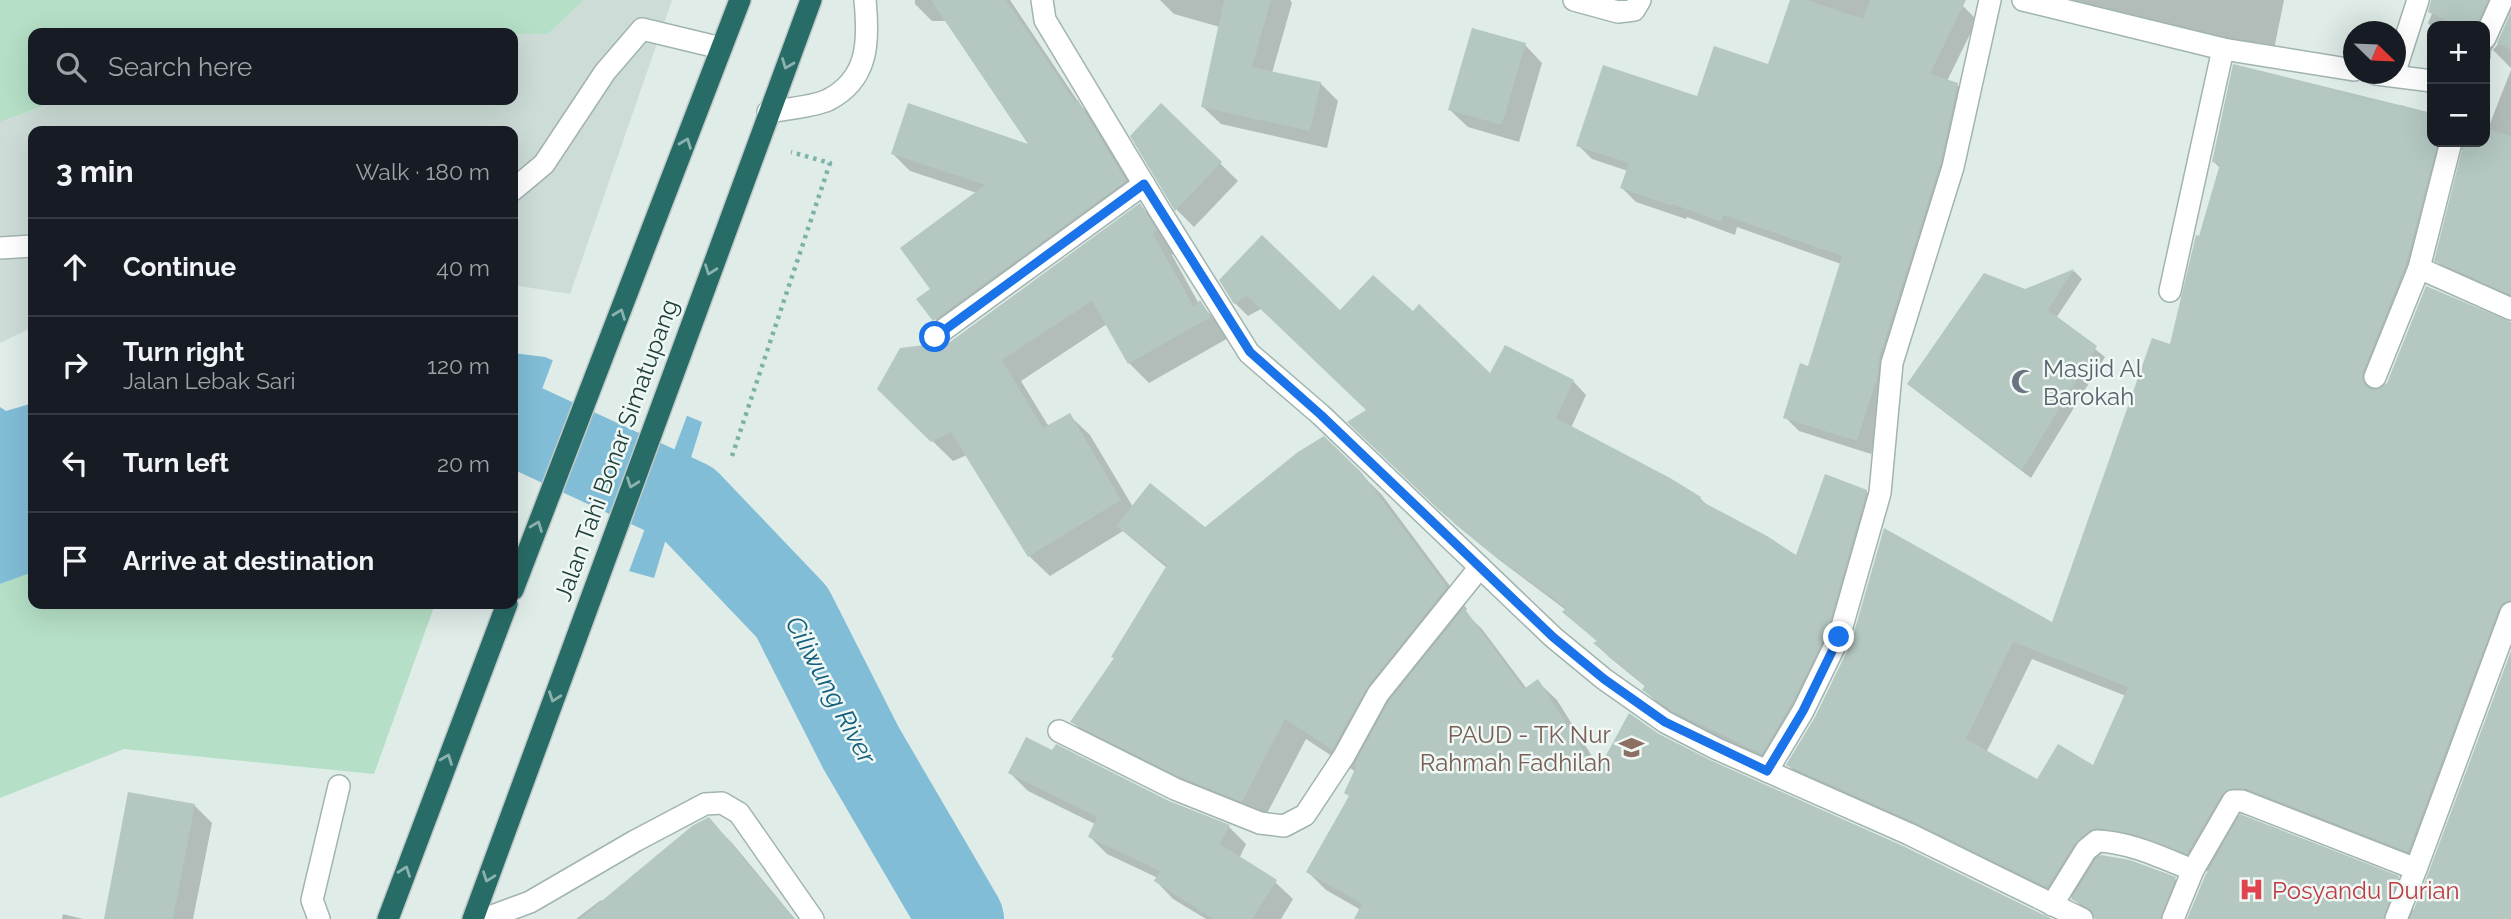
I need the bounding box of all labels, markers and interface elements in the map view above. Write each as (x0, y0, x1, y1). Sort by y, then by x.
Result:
north arrow (2343, 21, 2406, 84)
map controls (2427, 21, 2490, 147)
button: + (2427, 21, 2490, 84)
search box (28, 28, 518, 105)
icon: search (52, 48, 90, 86)
text: Search here (108, 52, 252, 82)
one-way arrow (781, 57, 795, 69)
button: − (2427, 84, 2490, 147)
one-way arrow (677, 137, 691, 149)
text: 3 min (56, 154, 134, 189)
text: Walk · 180 m (356, 158, 490, 185)
icon: ahead (56, 248, 94, 286)
text: Continue (123, 252, 236, 282)
text: 40 m (436, 254, 490, 281)
one-way arrow (705, 263, 719, 275)
street label: Jalan Tahi Bonar Simatupang (548, 295, 684, 605)
one-way arrow (611, 309, 625, 321)
route start (919, 321, 950, 352)
text: Turn right (123, 337, 244, 367)
icon: right (56, 346, 94, 384)
text: 120 m (427, 352, 490, 379)
place label: Masjid Al Barokah (2043, 354, 2143, 411)
text: Jalan Lebak Sari (123, 367, 296, 394)
mosque icon: Masjid Al Barokah (2009, 368, 2037, 396)
icon: left (56, 444, 94, 482)
text: Turn left (123, 448, 229, 478)
text: 20 m (437, 450, 490, 477)
one-way arrow (626, 477, 640, 489)
one-way arrow (529, 521, 543, 533)
icon: arrive (56, 542, 94, 580)
text: Arrive at destination (123, 546, 374, 576)
water label: Ciliwung River (780, 611, 883, 770)
route end (1823, 621, 1854, 652)
one-way arrow (548, 690, 562, 702)
place label: PAUD - TK Nur Rahmah Fadhilah (1420, 720, 1612, 777)
school or university icon: PAUD - TK Nur Rahmah Fadhilah (1617, 734, 1645, 762)
one-way arrow (439, 753, 453, 765)
one-way arrow (397, 865, 411, 877)
one-way arrow (482, 871, 496, 883)
hospital icon: Posyandu Durian (2238, 876, 2266, 904)
place label: Posyandu Durian (2272, 876, 2460, 905)

